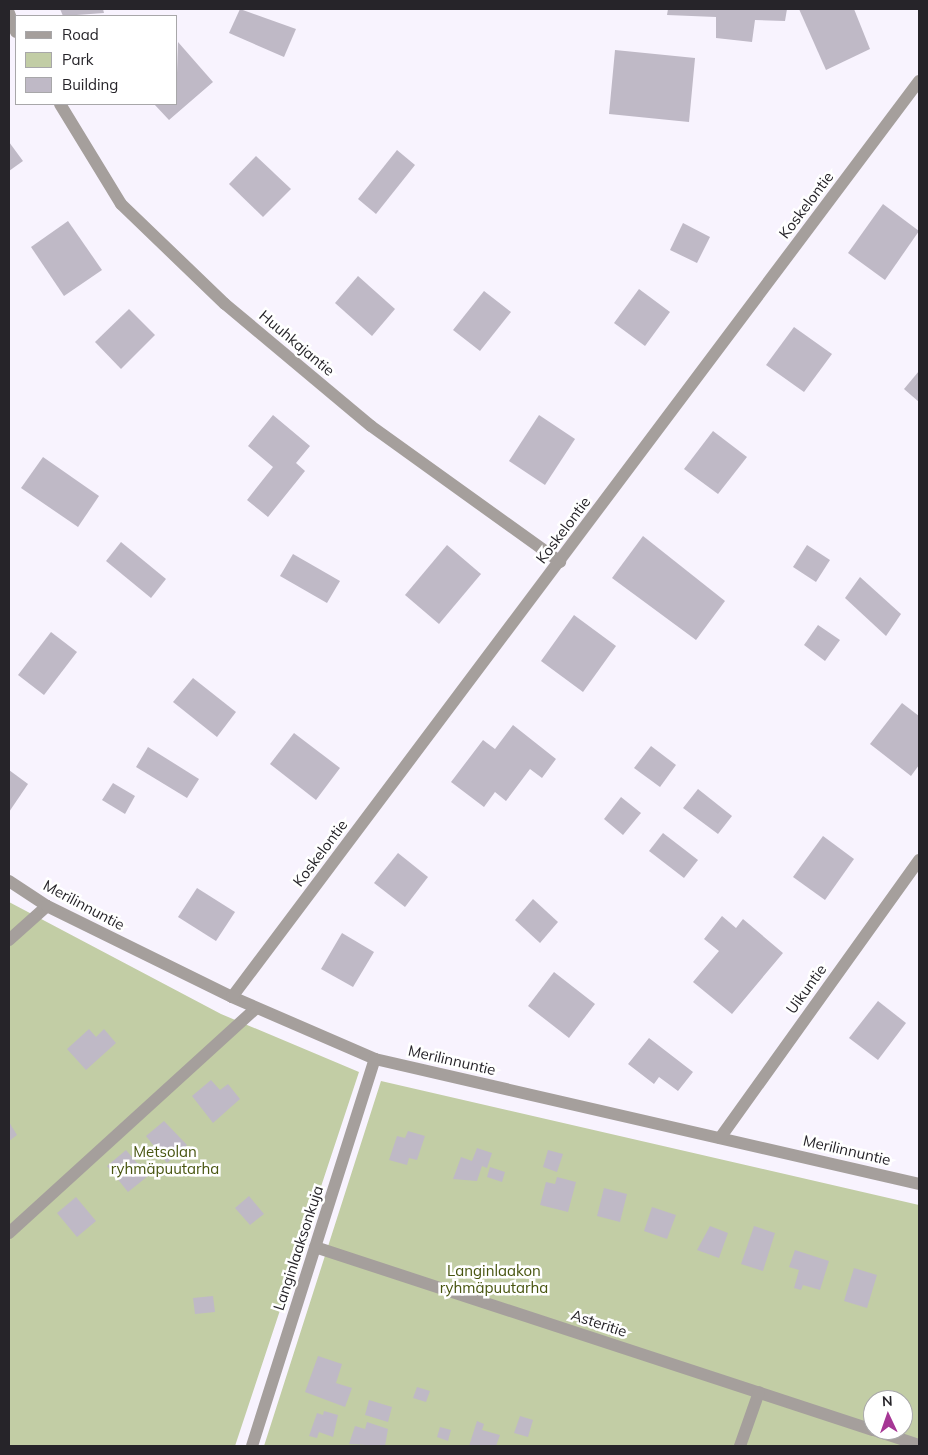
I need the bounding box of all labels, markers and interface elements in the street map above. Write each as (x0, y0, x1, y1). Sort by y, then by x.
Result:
legend (15, 15, 178, 105)
text: Road (62, 25, 99, 44)
text: Park (62, 50, 94, 69)
text: Building (62, 75, 118, 94)
street label: Koskelontie (775, 168, 837, 242)
street label: Huuhkajantie (256, 306, 338, 380)
street label: Koskelontie (532, 493, 594, 567)
street label: Koskelontie (289, 816, 351, 890)
street label: Merilinnuntie (40, 876, 128, 934)
street label: Uikuntie (782, 961, 830, 1017)
street label: Merilinnuntie (407, 1041, 497, 1079)
street label: Merilinnuntie (802, 1131, 892, 1169)
park label: Metsolan ryhmäpuutarha (111, 1142, 219, 1177)
street label: Langinlaaksonkuja (269, 1183, 327, 1313)
park label: Langinlaakon ryhmäpuutarha (440, 1261, 548, 1296)
street label: Asteritie (569, 1306, 629, 1340)
north arrow (863, 1390, 913, 1440)
text: N (882, 1392, 893, 1410)

